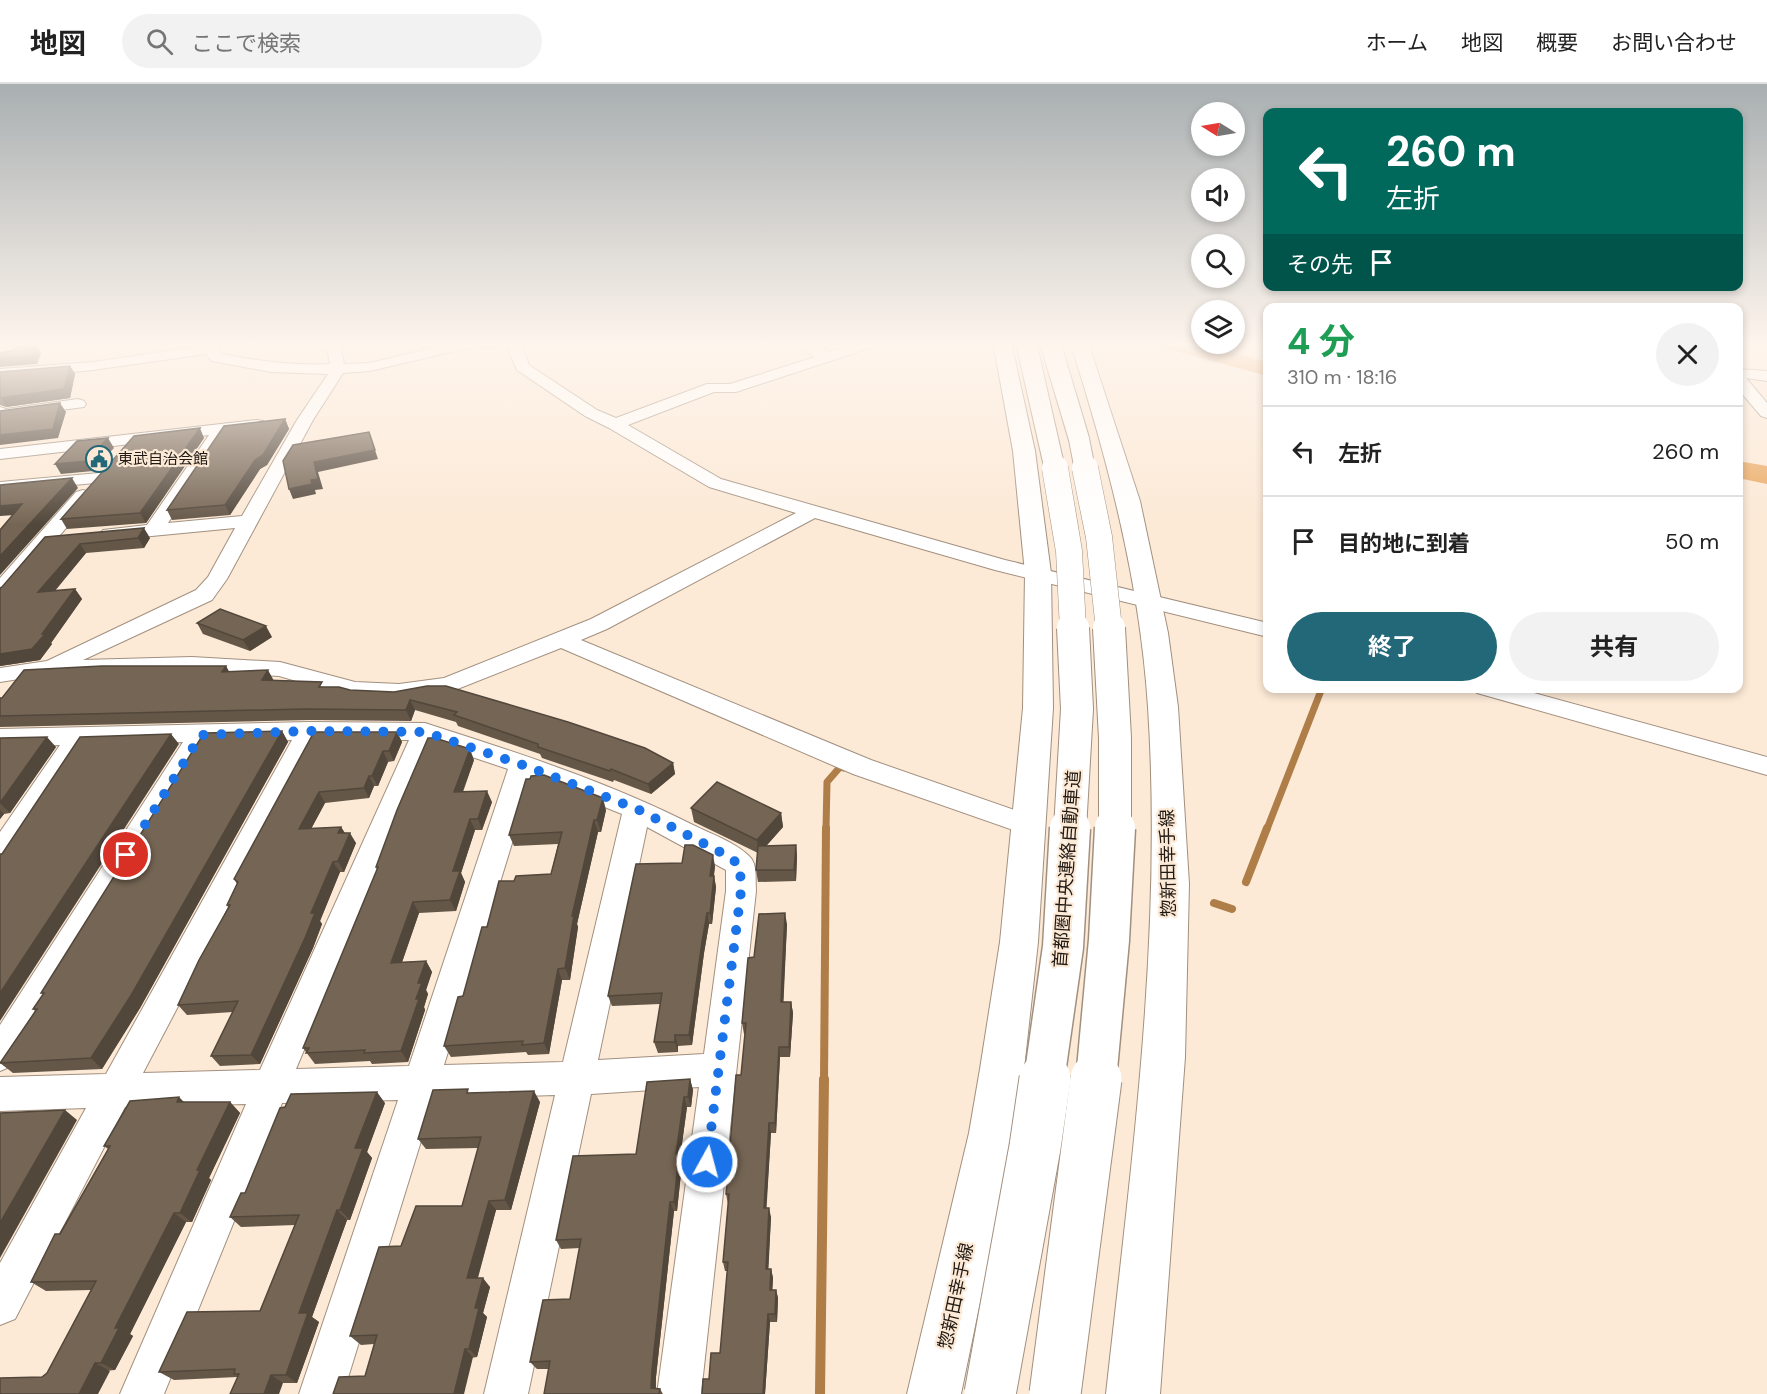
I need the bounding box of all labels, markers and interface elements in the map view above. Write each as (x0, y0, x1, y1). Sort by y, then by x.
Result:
search box (122, 14, 542, 68)
text: 地図 (30, 25, 86, 62)
icon: search (143, 25, 176, 58)
text: ここで検索 (191, 29, 301, 58)
text: ホーム (1366, 29, 1428, 57)
text: 地図 (1461, 29, 1503, 57)
text: 概要 (1536, 29, 1578, 57)
text: お問い合わせ (1611, 29, 1737, 57)
north arrow (1191, 102, 1245, 156)
map controls (1191, 102, 1245, 354)
text: 260 m (1386, 124, 1516, 179)
icon: left (1287, 132, 1365, 210)
button: sound (1191, 168, 1245, 222)
text: 左折 (1386, 181, 1440, 216)
button: search (1191, 234, 1245, 288)
icon: arrive (1365, 246, 1398, 279)
text: その先 (1287, 250, 1353, 279)
button: layers (1191, 300, 1245, 354)
text: 4 分 (1287, 318, 1355, 365)
button: close (1656, 323, 1719, 386)
text: 310 m · 18:16 (1287, 364, 1397, 390)
icon: left (1287, 435, 1320, 468)
text: 260 m (1652, 437, 1719, 466)
text: 左折 (1338, 439, 1382, 468)
public building icon: 東武自治会館 (84, 444, 114, 474)
place label: 東武自治会館 (118, 449, 208, 469)
icon: arrive (1287, 525, 1320, 558)
text: 50 m (1665, 527, 1719, 556)
text: 目的地に到着 (1338, 529, 1470, 558)
button: 終了 (1287, 612, 1497, 681)
button: 共有 (1509, 612, 1719, 681)
street label: 首都圏中央連絡自動車道 (1048, 769, 1086, 969)
street label: 惣新田幸手線 (1155, 809, 1181, 917)
pin (100, 829, 151, 880)
icon: arrive (109, 838, 142, 871)
position arrow (675, 1130, 739, 1194)
street label: 惣新田幸手線 (933, 1241, 979, 1351)

